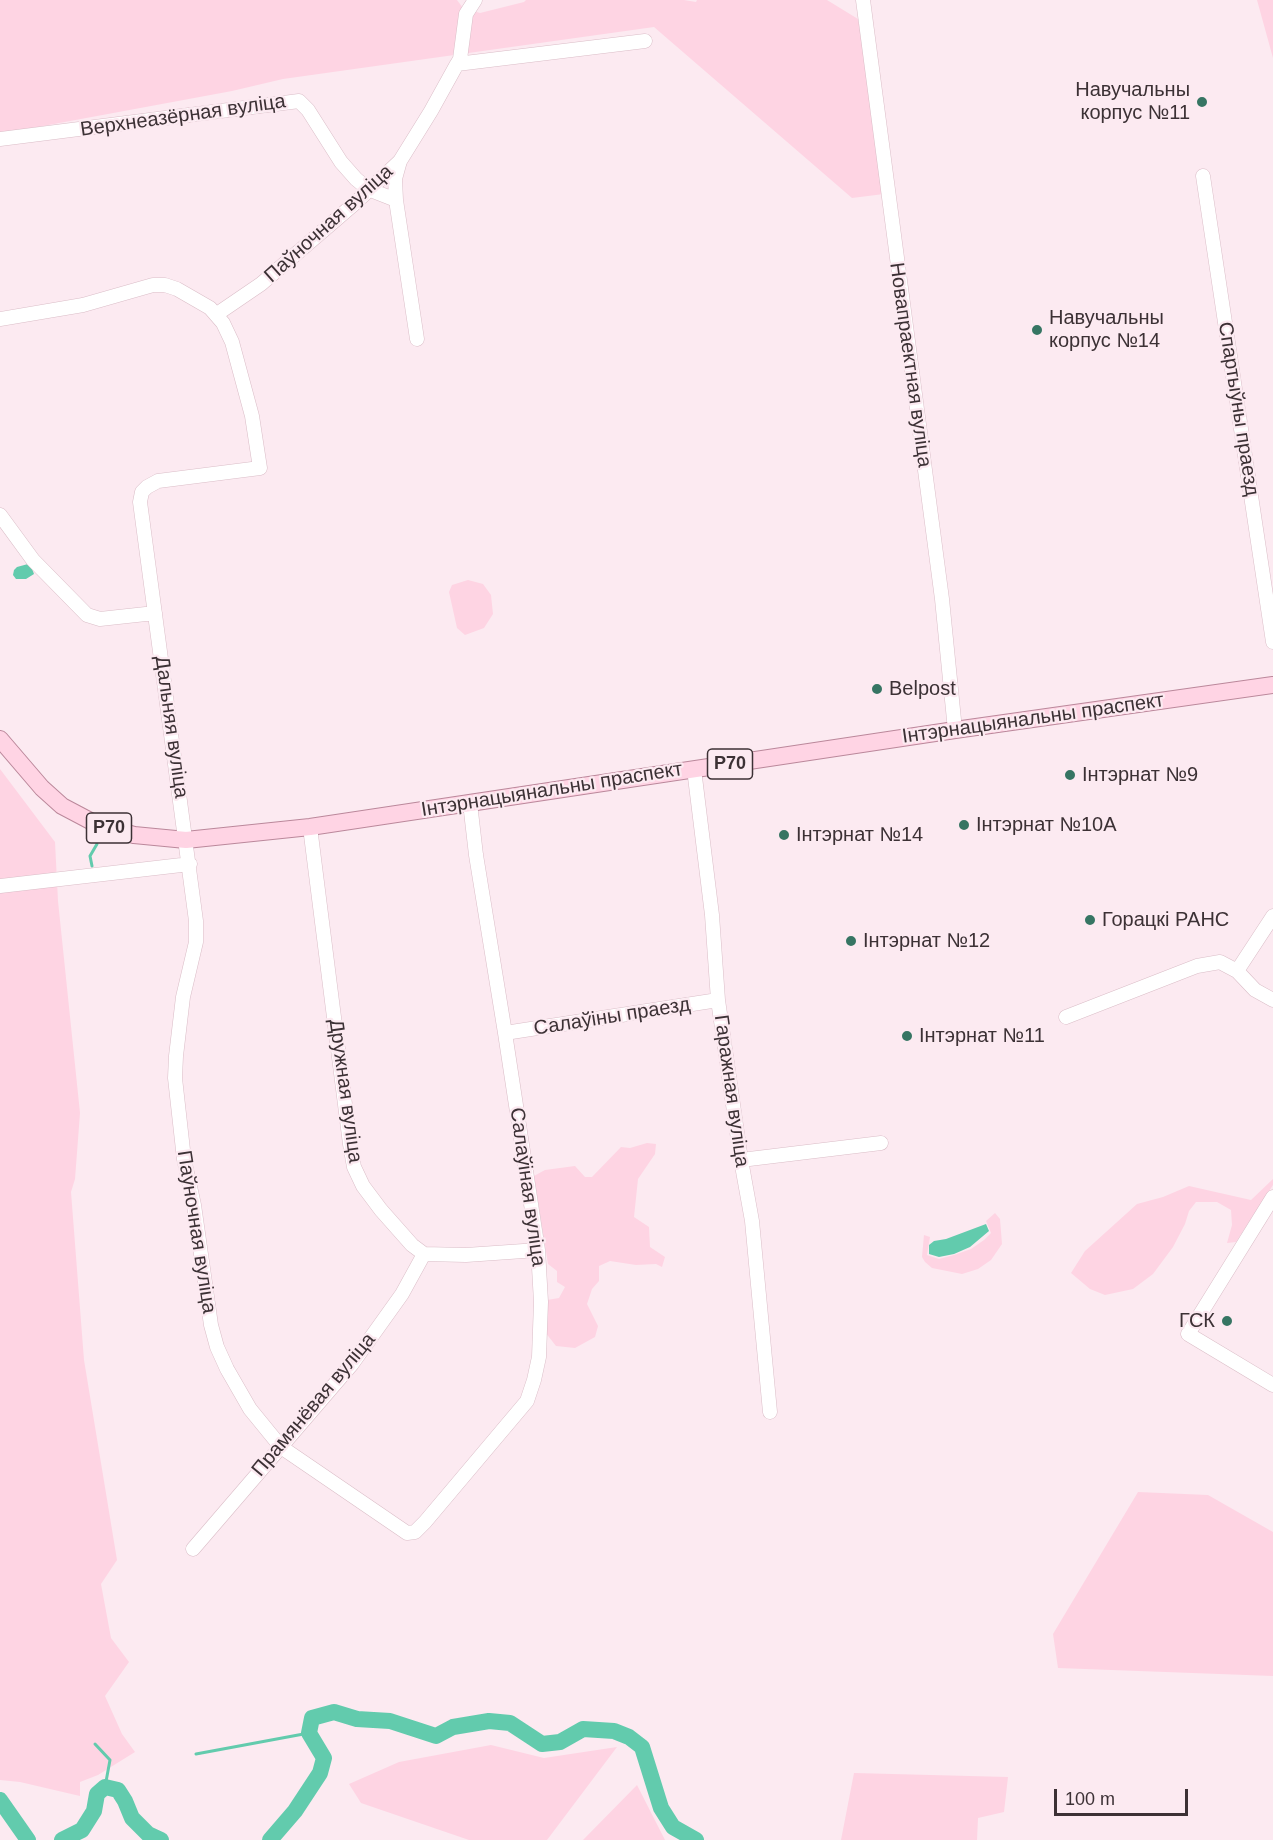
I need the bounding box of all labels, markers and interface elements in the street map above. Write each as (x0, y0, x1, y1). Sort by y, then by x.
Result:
place label: Навучальны корпус №11 (1075, 78, 1190, 125)
street label: Верхнеазёрная вуліца (79, 90, 287, 142)
marker: Навучальны корпус №11 (1195, 95, 1209, 109)
street label: Паўночная вуліца (260, 160, 398, 288)
street label: Новапраектная вуліца (884, 261, 936, 469)
place label: Навучальны корпус №14 (1049, 306, 1164, 353)
street label: Спартыўны праезд (1212, 320, 1264, 498)
marker: Навучальны корпус №14 (1030, 323, 1044, 337)
street label: Дальняя вуліца (149, 654, 193, 800)
place label: Belpost (889, 677, 956, 701)
marker: Belpost (870, 682, 884, 696)
street label: Інтэрнацыянальны праспект (900, 689, 1166, 749)
road number: Р70 (708, 749, 752, 779)
street label: Інтэрнацыянальны праспект (420, 757, 684, 823)
place label: Інтэрнат №9 (1082, 763, 1198, 787)
marker: Інтэрнат №9 (1063, 768, 1077, 782)
road number: Р70 (86, 813, 132, 843)
place label: Інтэрнат №10А (976, 813, 1117, 837)
marker: Інтэрнат №10А (957, 818, 971, 832)
place label: Інтэрнат №14 (796, 823, 923, 847)
marker: Інтэрнат №14 (777, 828, 791, 842)
place label: Горацкі РАНС (1102, 908, 1229, 932)
marker: Горацкі РАНС (1083, 913, 1097, 927)
place label: Інтэрнат №12 (863, 929, 990, 953)
marker: Інтэрнат №12 (844, 934, 858, 948)
street label: Салаўіны праезд (532, 993, 692, 1041)
street label: Гаражная вуліца (708, 1013, 754, 1169)
street label: Дружная вуліца (323, 1018, 367, 1164)
place label: Інтэрнат №11 (919, 1024, 1045, 1048)
marker: Інтэрнат №11 (900, 1029, 914, 1043)
street label: Салаўіная вуліца (504, 1106, 550, 1268)
street label: Паўночная вуліца (171, 1149, 221, 1315)
place label: ГСК (1179, 1309, 1215, 1333)
marker: ГСК (1220, 1314, 1234, 1328)
street label: Прамянёвая вуліца (247, 1328, 381, 1482)
scale bar (1057, 1777, 1190, 1815)
text: 100 m (1065, 1789, 1115, 1809)

